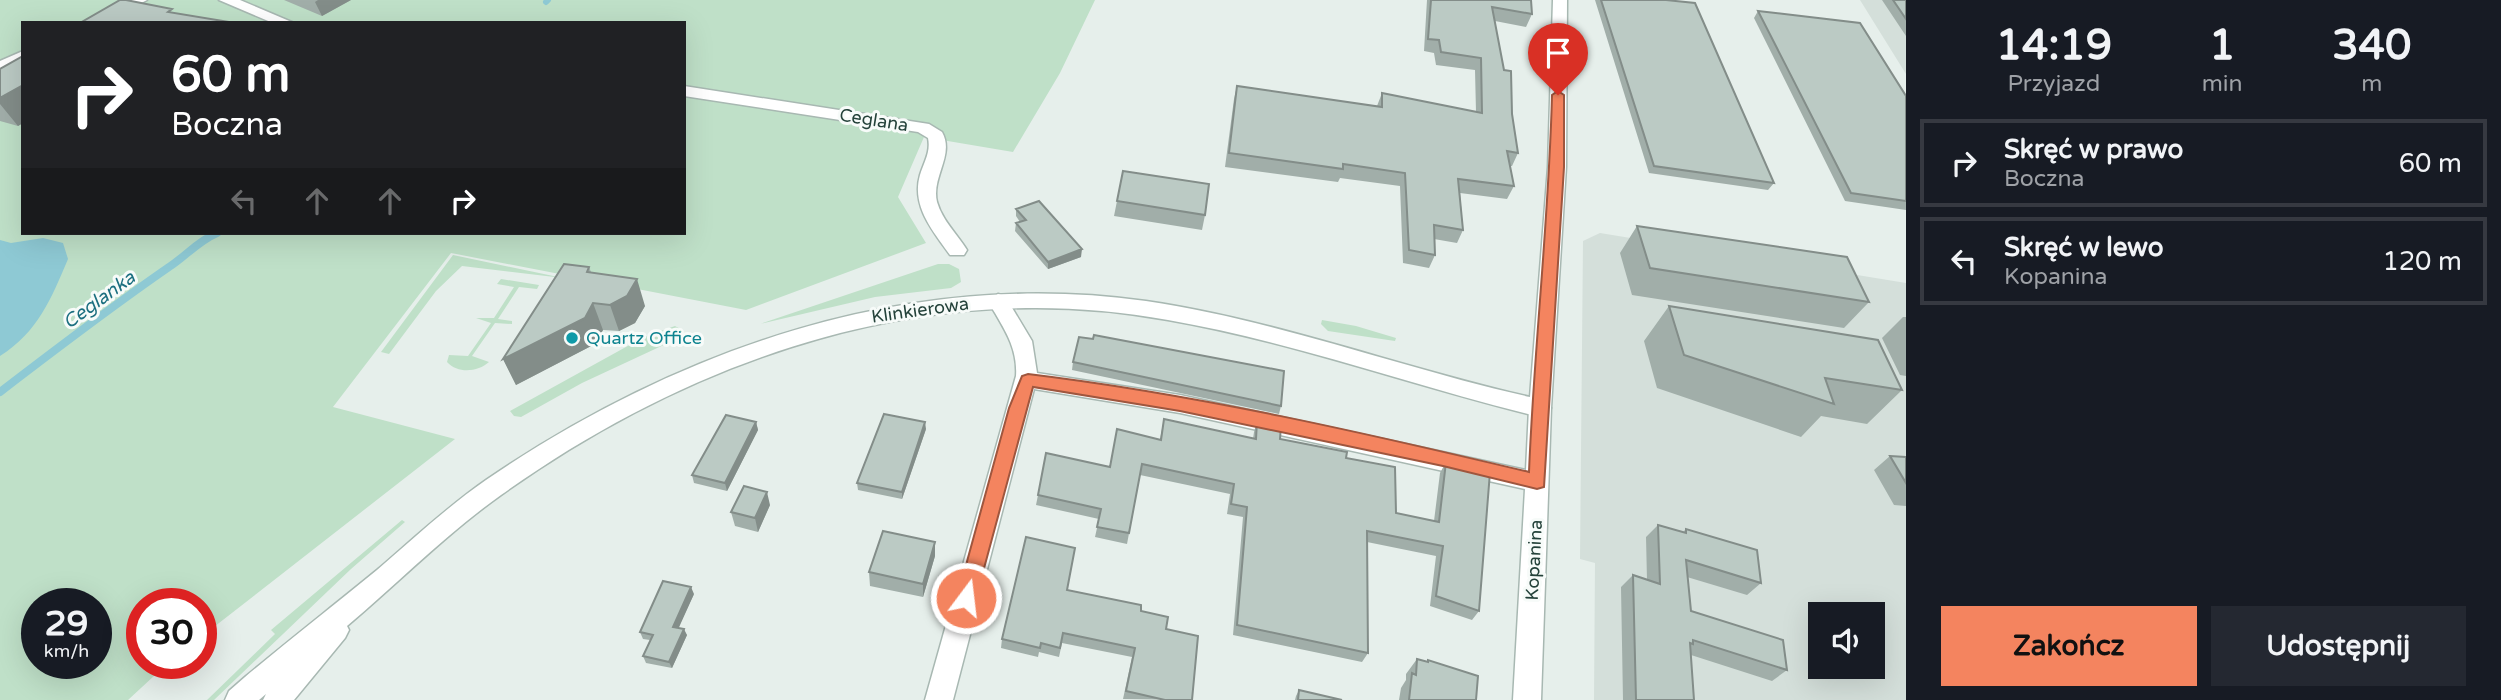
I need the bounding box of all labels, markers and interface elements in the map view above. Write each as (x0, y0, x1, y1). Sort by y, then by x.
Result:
text: 14:19 (1996, 20, 2112, 71)
text: 1 (2209, 20, 2235, 71)
text: 340 (2332, 20, 2411, 71)
pin (1528, 23, 1588, 95)
icon: arrive (1539, 34, 1577, 72)
text: 60 m (171, 46, 290, 105)
icon: right (56, 49, 147, 140)
text: Przyjazd (2008, 70, 2100, 98)
text: min (2202, 70, 2243, 98)
text: m (2361, 70, 2382, 98)
street label: Ceglana (838, 104, 910, 136)
text: Boczna (171, 106, 283, 144)
text: Skręć w prawo (2004, 134, 2183, 165)
icon: right (1945, 144, 1983, 182)
text: 60 m (2399, 148, 2462, 179)
text: Boczna (2004, 165, 2084, 193)
icon: left (225, 182, 263, 220)
icon: ahead (298, 182, 336, 220)
icon: ahead (371, 182, 409, 220)
icon: right (444, 182, 482, 220)
text: Skręć w lewo (2004, 232, 2164, 263)
icon: left (1945, 242, 1983, 280)
text: 120 m (2382, 246, 2462, 277)
text: Kopanina (2004, 263, 2108, 291)
water label: Ceglanka (59, 266, 140, 333)
street label: Klinkierowa (870, 292, 970, 328)
place label: Quartz Office (586, 327, 702, 349)
marker: Quartz Office (564, 330, 580, 346)
street label: Kopanina (1521, 519, 1547, 601)
position arrow (929, 561, 1003, 635)
speed limit sign: 30 (126, 588, 217, 679)
map controls (1808, 602, 1885, 679)
button: sound (1808, 602, 1885, 679)
text: 29 (45, 603, 88, 645)
button: Zakończ (1941, 606, 2197, 686)
button: Udostępnij (2211, 606, 2466, 686)
text: km/h (44, 640, 89, 662)

